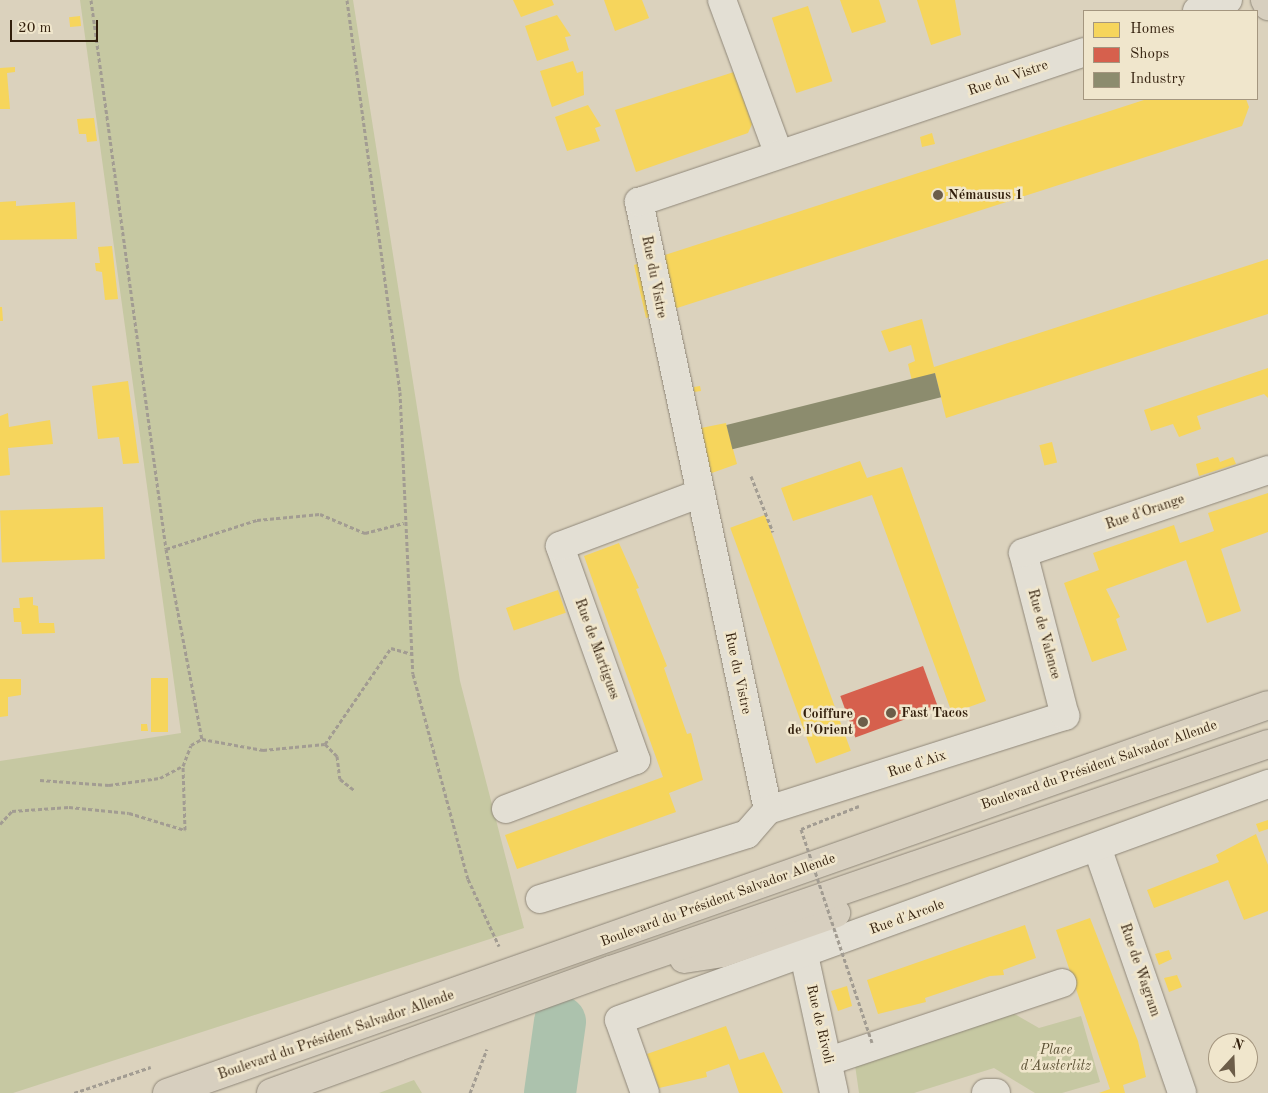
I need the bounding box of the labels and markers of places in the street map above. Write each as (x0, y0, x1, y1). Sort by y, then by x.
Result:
place label: Némausus 1 (948, 187, 1023, 203)
marker: Némausus 1 (932, 189, 944, 201)
place label: Fast Tacos (901, 705, 968, 721)
place label: Coiffure de l'Orient (788, 706, 853, 739)
marker: Fast Tacos (885, 707, 897, 719)
marker: Coiffure de l'Orient (857, 716, 869, 728)

